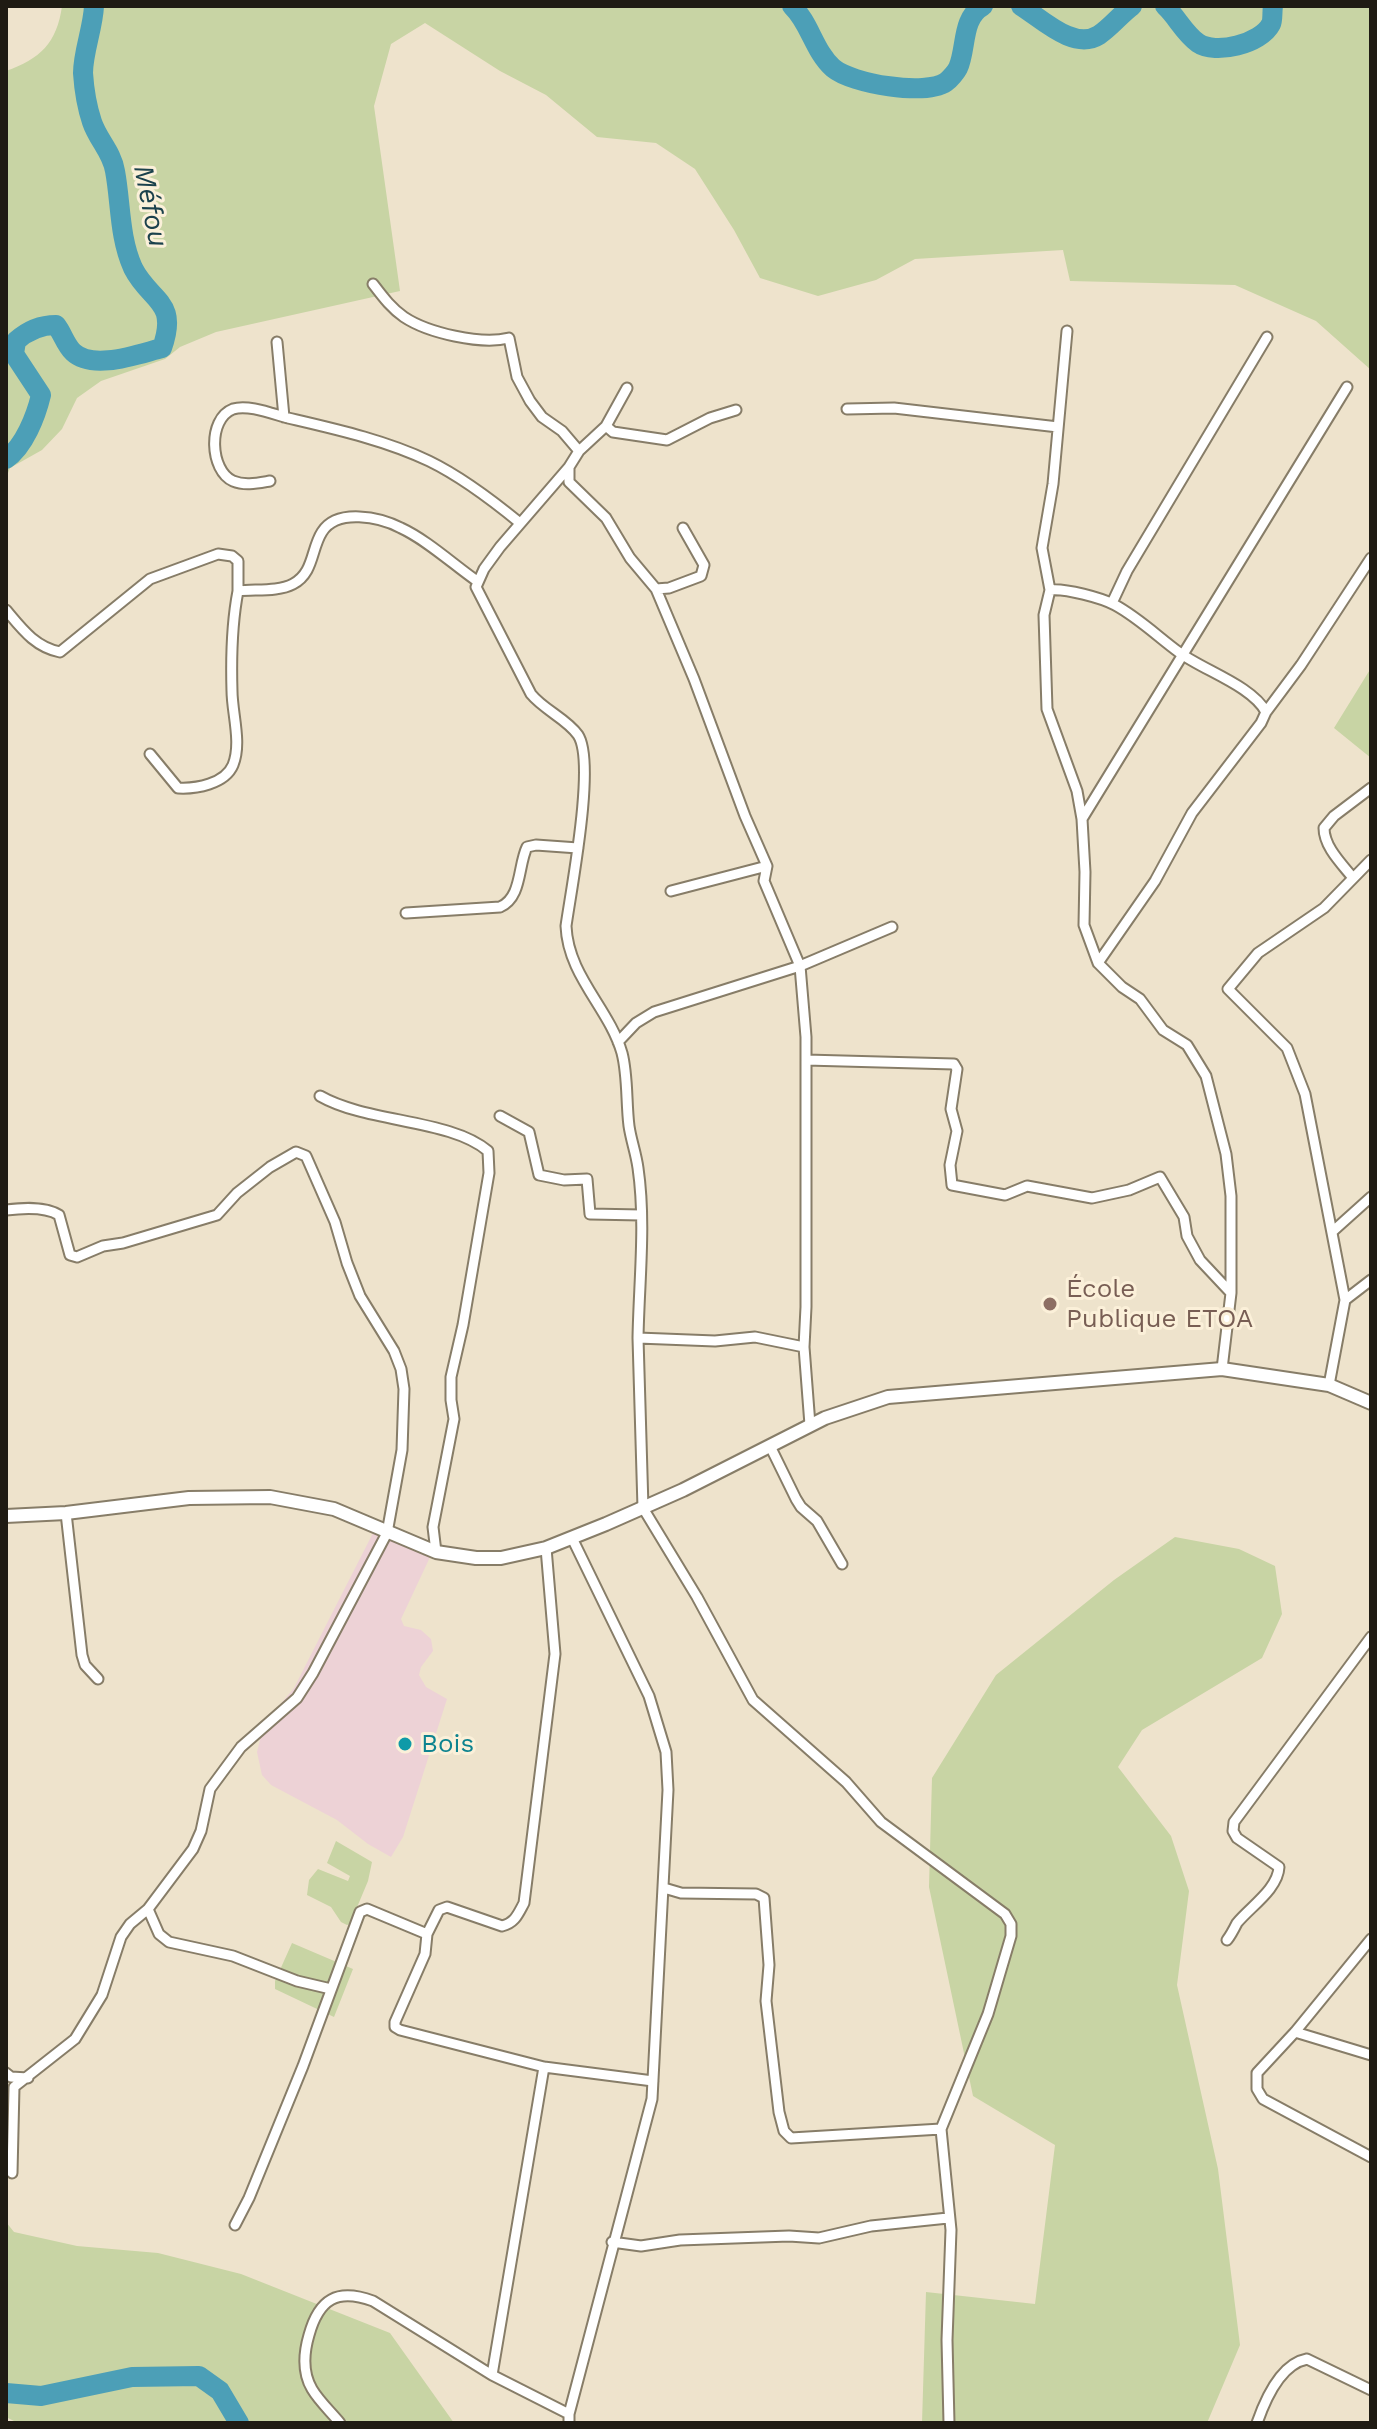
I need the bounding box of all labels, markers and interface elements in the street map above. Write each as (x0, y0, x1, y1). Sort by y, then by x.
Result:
water label: Méfou (126, 162, 174, 250)
place label: École Publique ETOA (1066, 1273, 1253, 1334)
marker: École Publique ETOA (1041, 1295, 1059, 1313)
place label: Bois (421, 1728, 474, 1760)
marker: Bois (396, 1735, 414, 1753)

